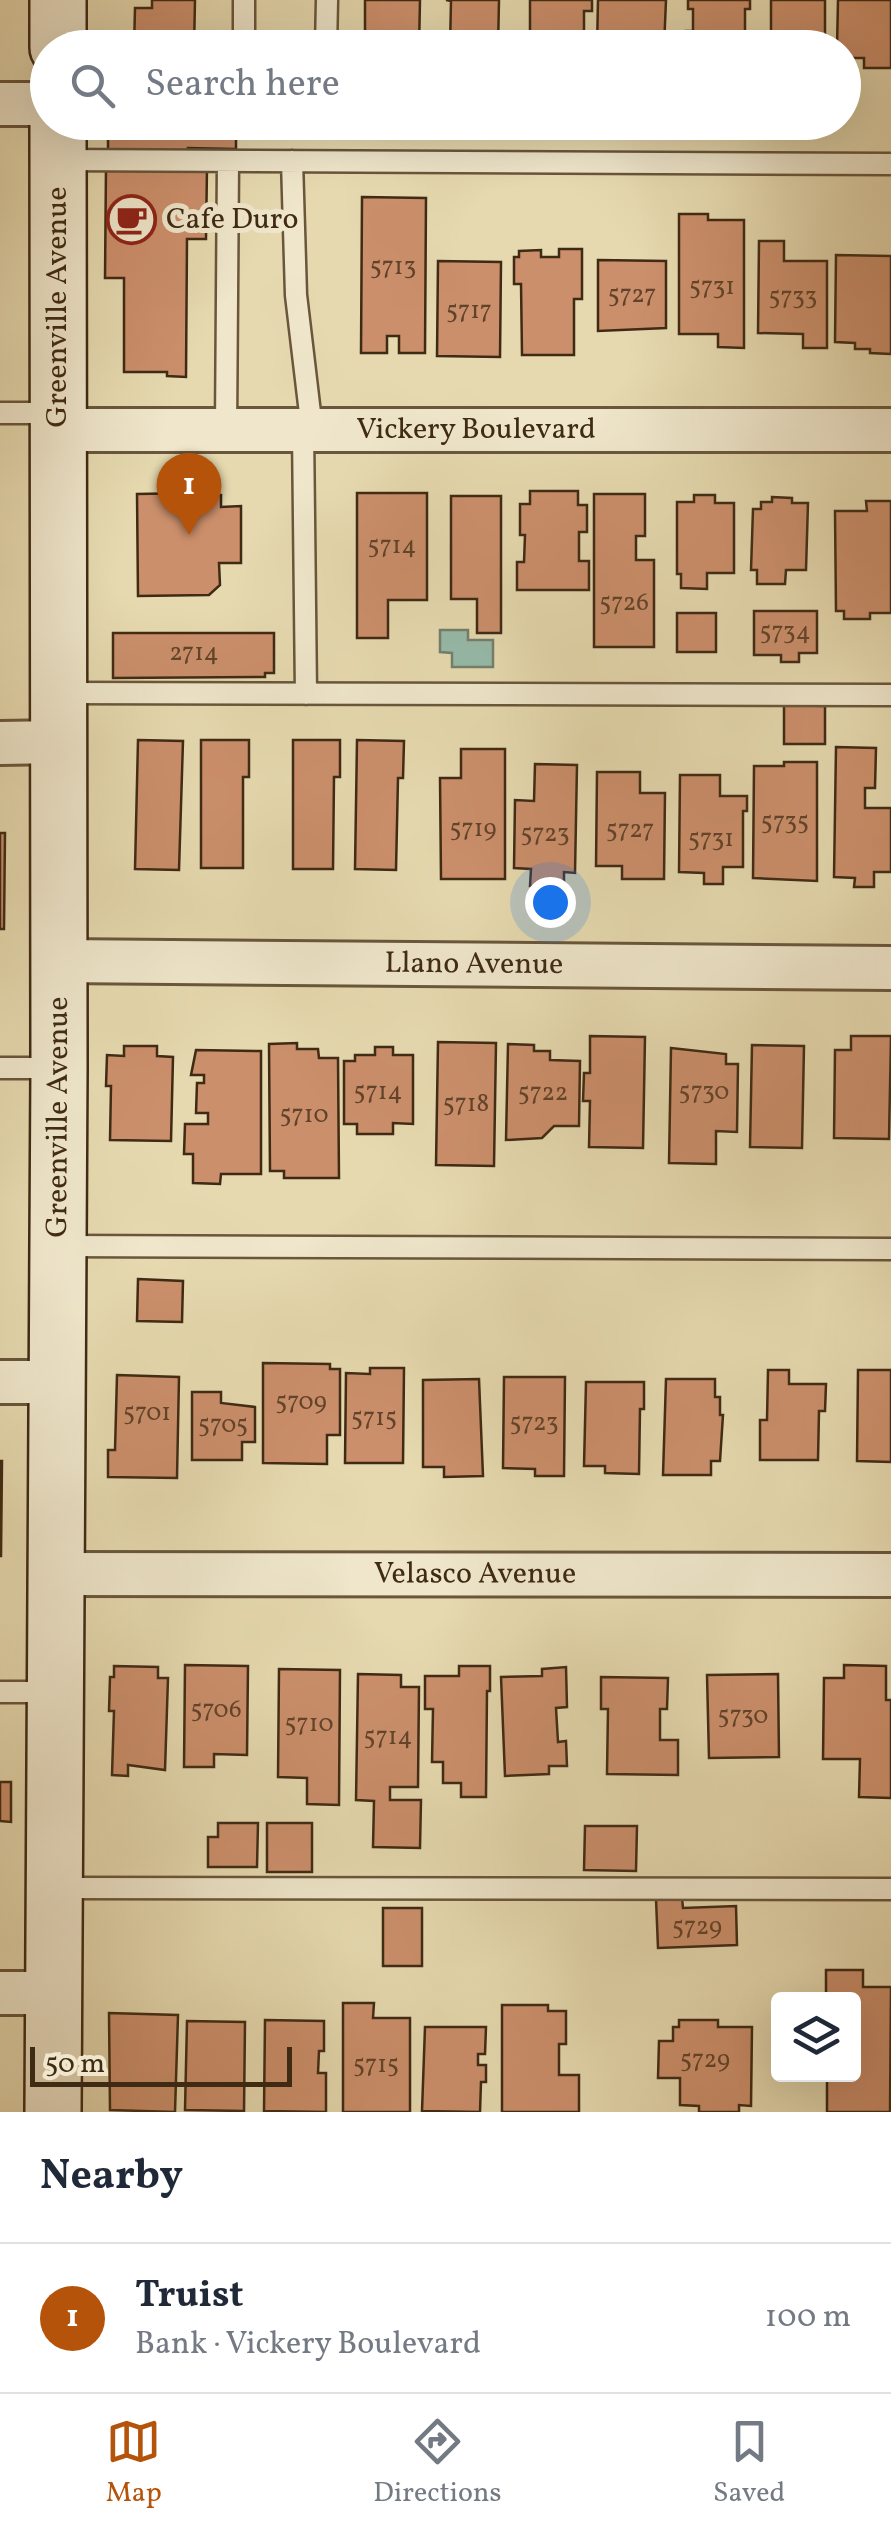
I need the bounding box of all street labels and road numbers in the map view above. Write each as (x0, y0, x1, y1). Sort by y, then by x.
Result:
street label: Greenville Avenue (37, 187, 79, 427)
street label: Vickery Boulevard (356, 409, 596, 451)
street label: Llano Avenue (384, 943, 564, 986)
street label: Greenville Avenue (37, 997, 80, 1238)
street label: Velasco Avenue (374, 1553, 576, 1596)

